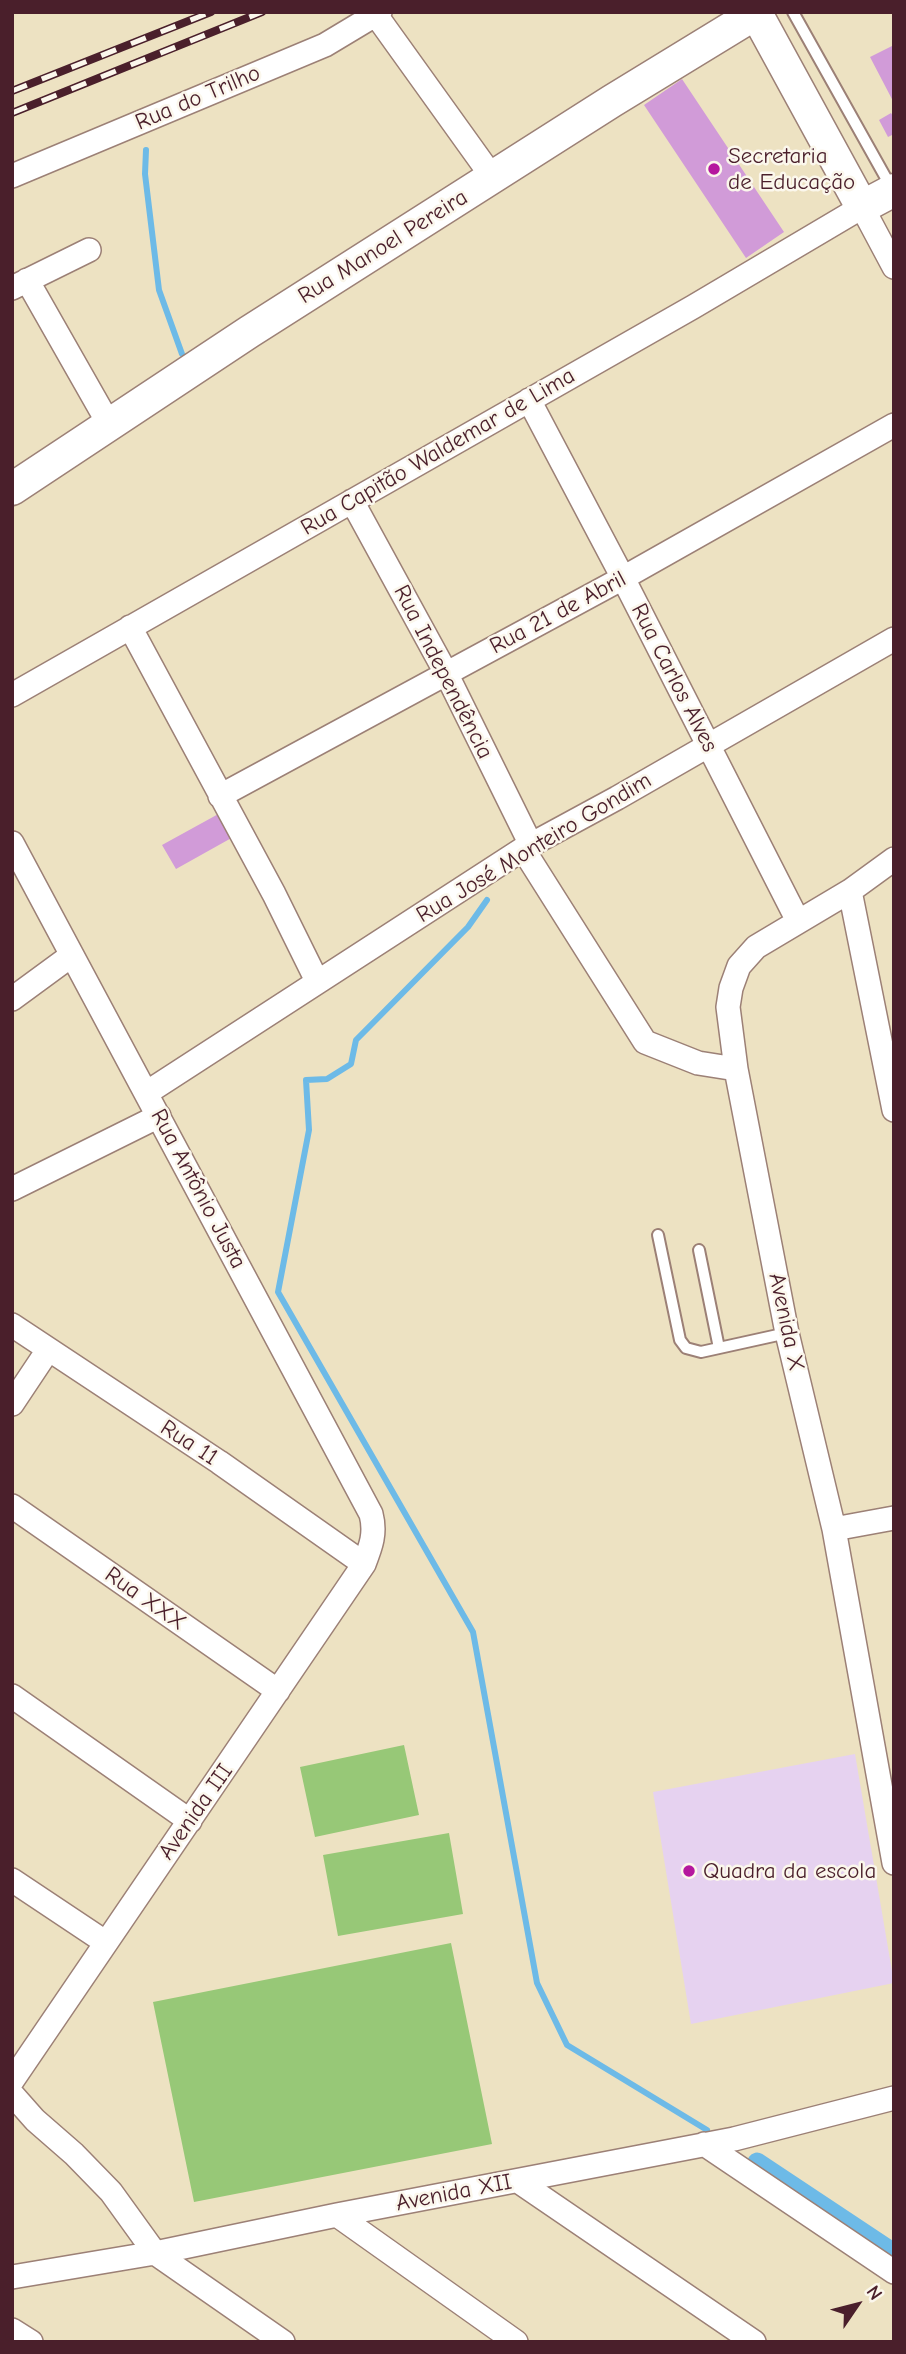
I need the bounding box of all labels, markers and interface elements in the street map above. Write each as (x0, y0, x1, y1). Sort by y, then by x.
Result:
street label: Rua do Trilho (131, 59, 265, 137)
place label: Secretaria de Educação (728, 142, 855, 196)
marker: Secretaria de Educação (706, 161, 722, 177)
street label: Rua Manoel Pereira (293, 184, 473, 310)
street label: Rua Capitão Waldemar de Lima (296, 362, 580, 542)
street label: Rua 21 de Abril (485, 566, 631, 660)
street label: Rua Independência (387, 580, 499, 764)
street label: Rua Carlos Alves (625, 599, 723, 757)
street label: Rua José Monteiro Gondim (411, 767, 657, 929)
street label: Rua Antônio Justa (144, 1105, 252, 1273)
street label: Avenida X (762, 1270, 810, 1374)
street label: Rua 11 (155, 1414, 223, 1472)
street label: Rua XXX (99, 1561, 191, 1637)
street label: Avenida III (153, 1759, 239, 1865)
place label: Quadra da escola (703, 1857, 876, 1885)
marker: Quadra da escola (681, 1863, 697, 1879)
street label: Avenida XII (394, 2168, 514, 2218)
north arrow (822, 2270, 892, 2340)
text: N (862, 2282, 887, 2304)

